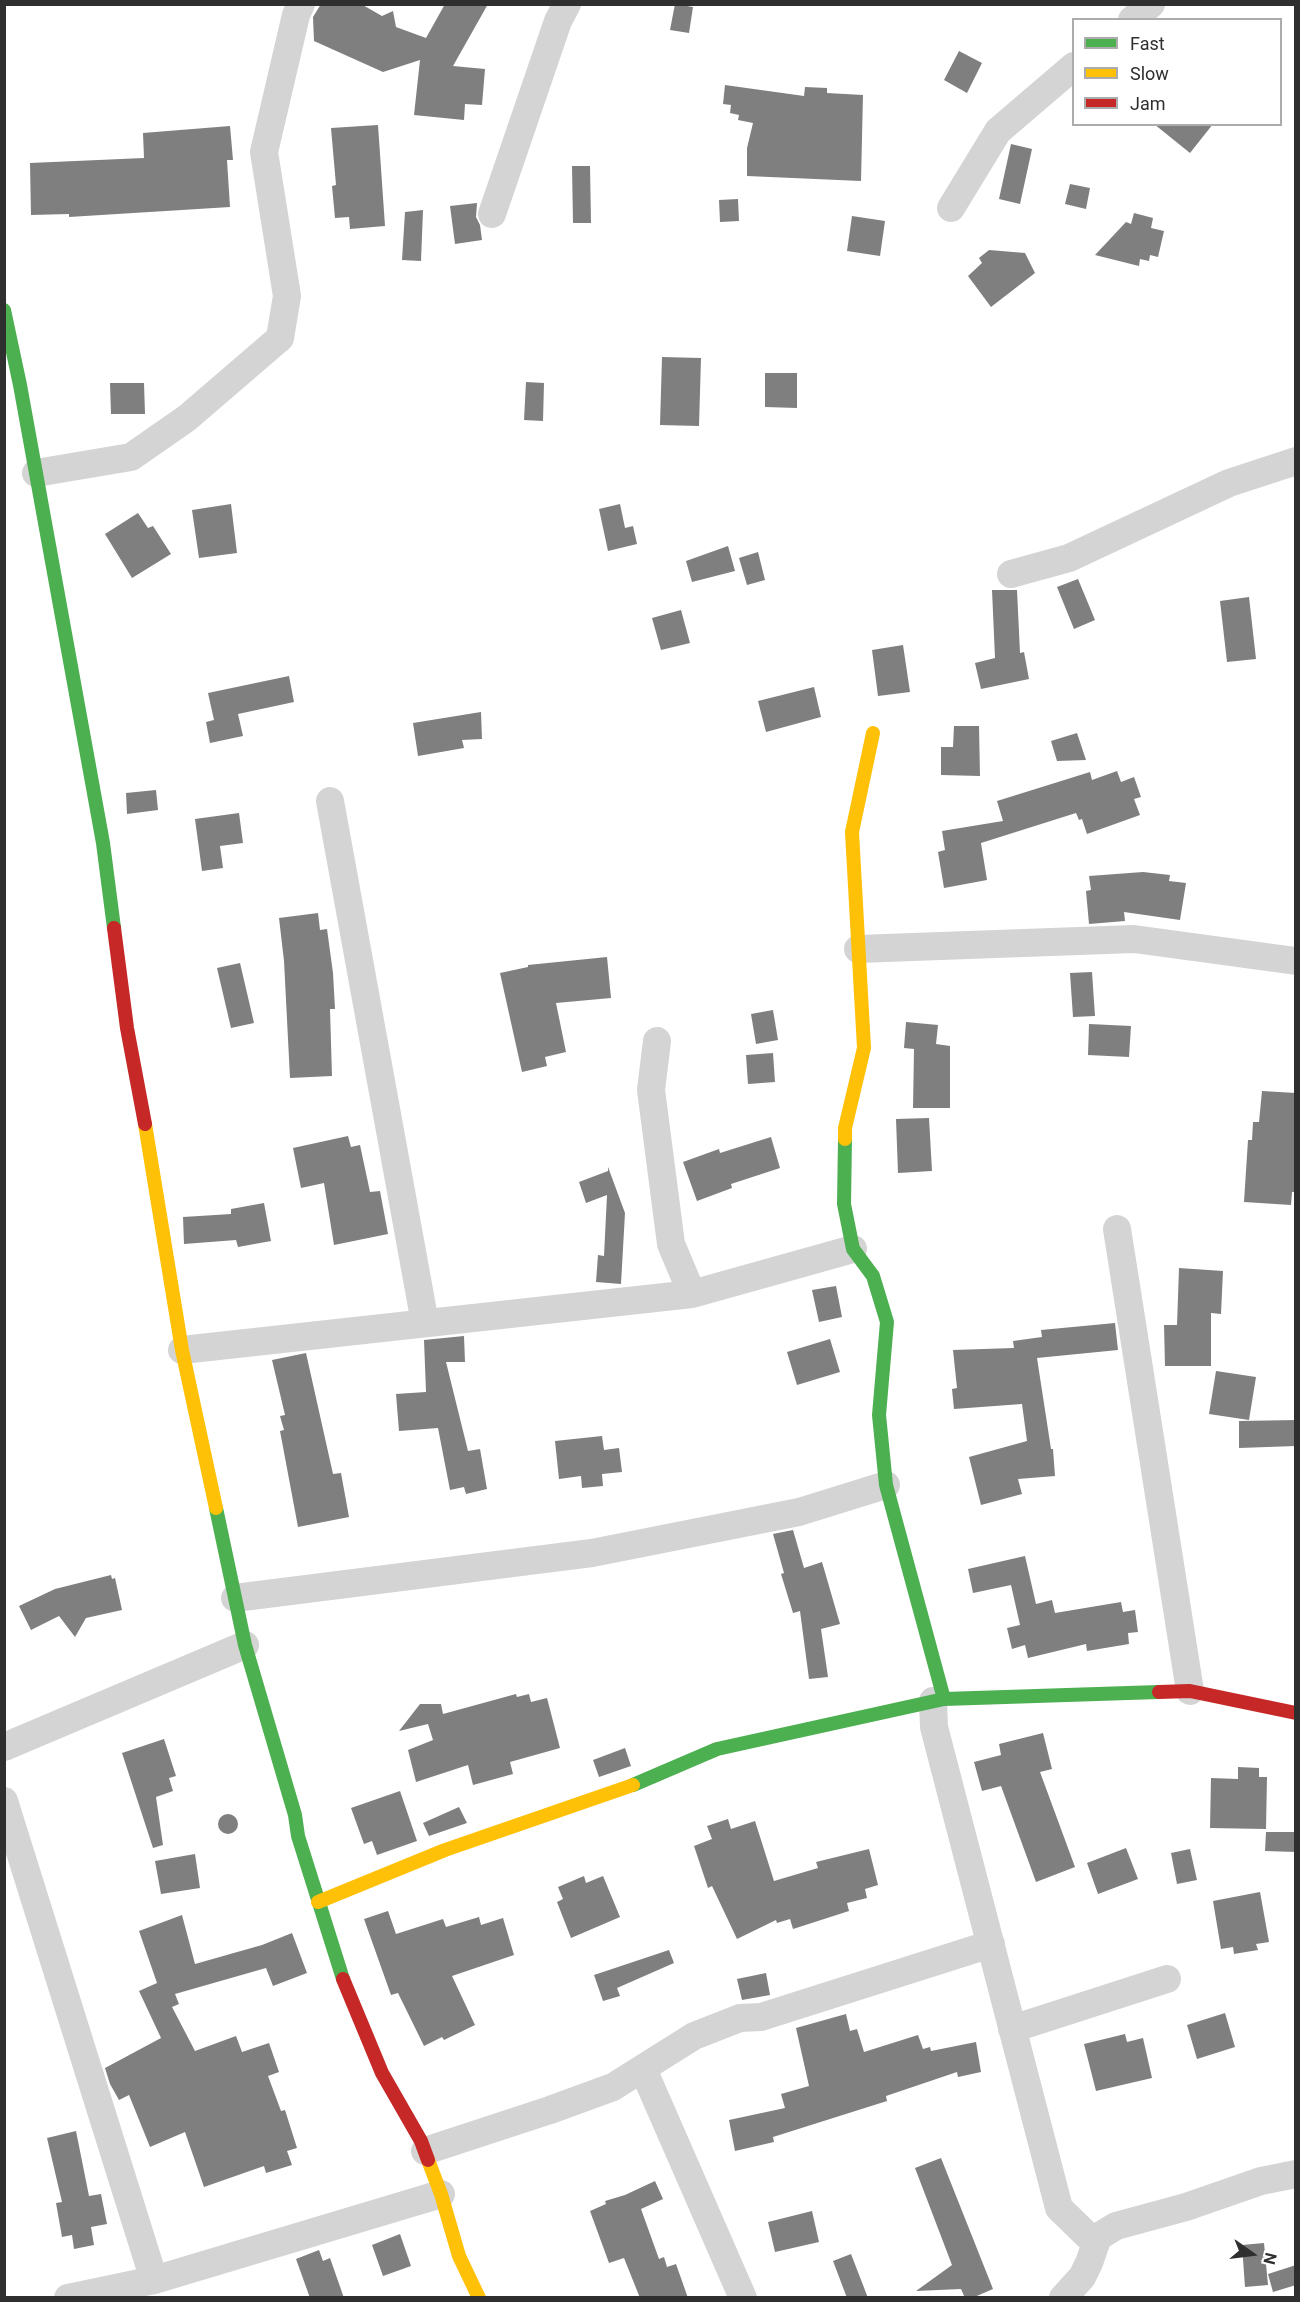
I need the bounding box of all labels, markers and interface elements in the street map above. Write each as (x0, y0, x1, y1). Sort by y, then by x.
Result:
legend (1072, 18, 1282, 126)
text: Fast (1130, 33, 1165, 54)
text: Slow (1130, 63, 1169, 84)
text: Jam (1130, 93, 1166, 114)
north arrow (1222, 2224, 1282, 2284)
text: N (1259, 2251, 1281, 2266)

